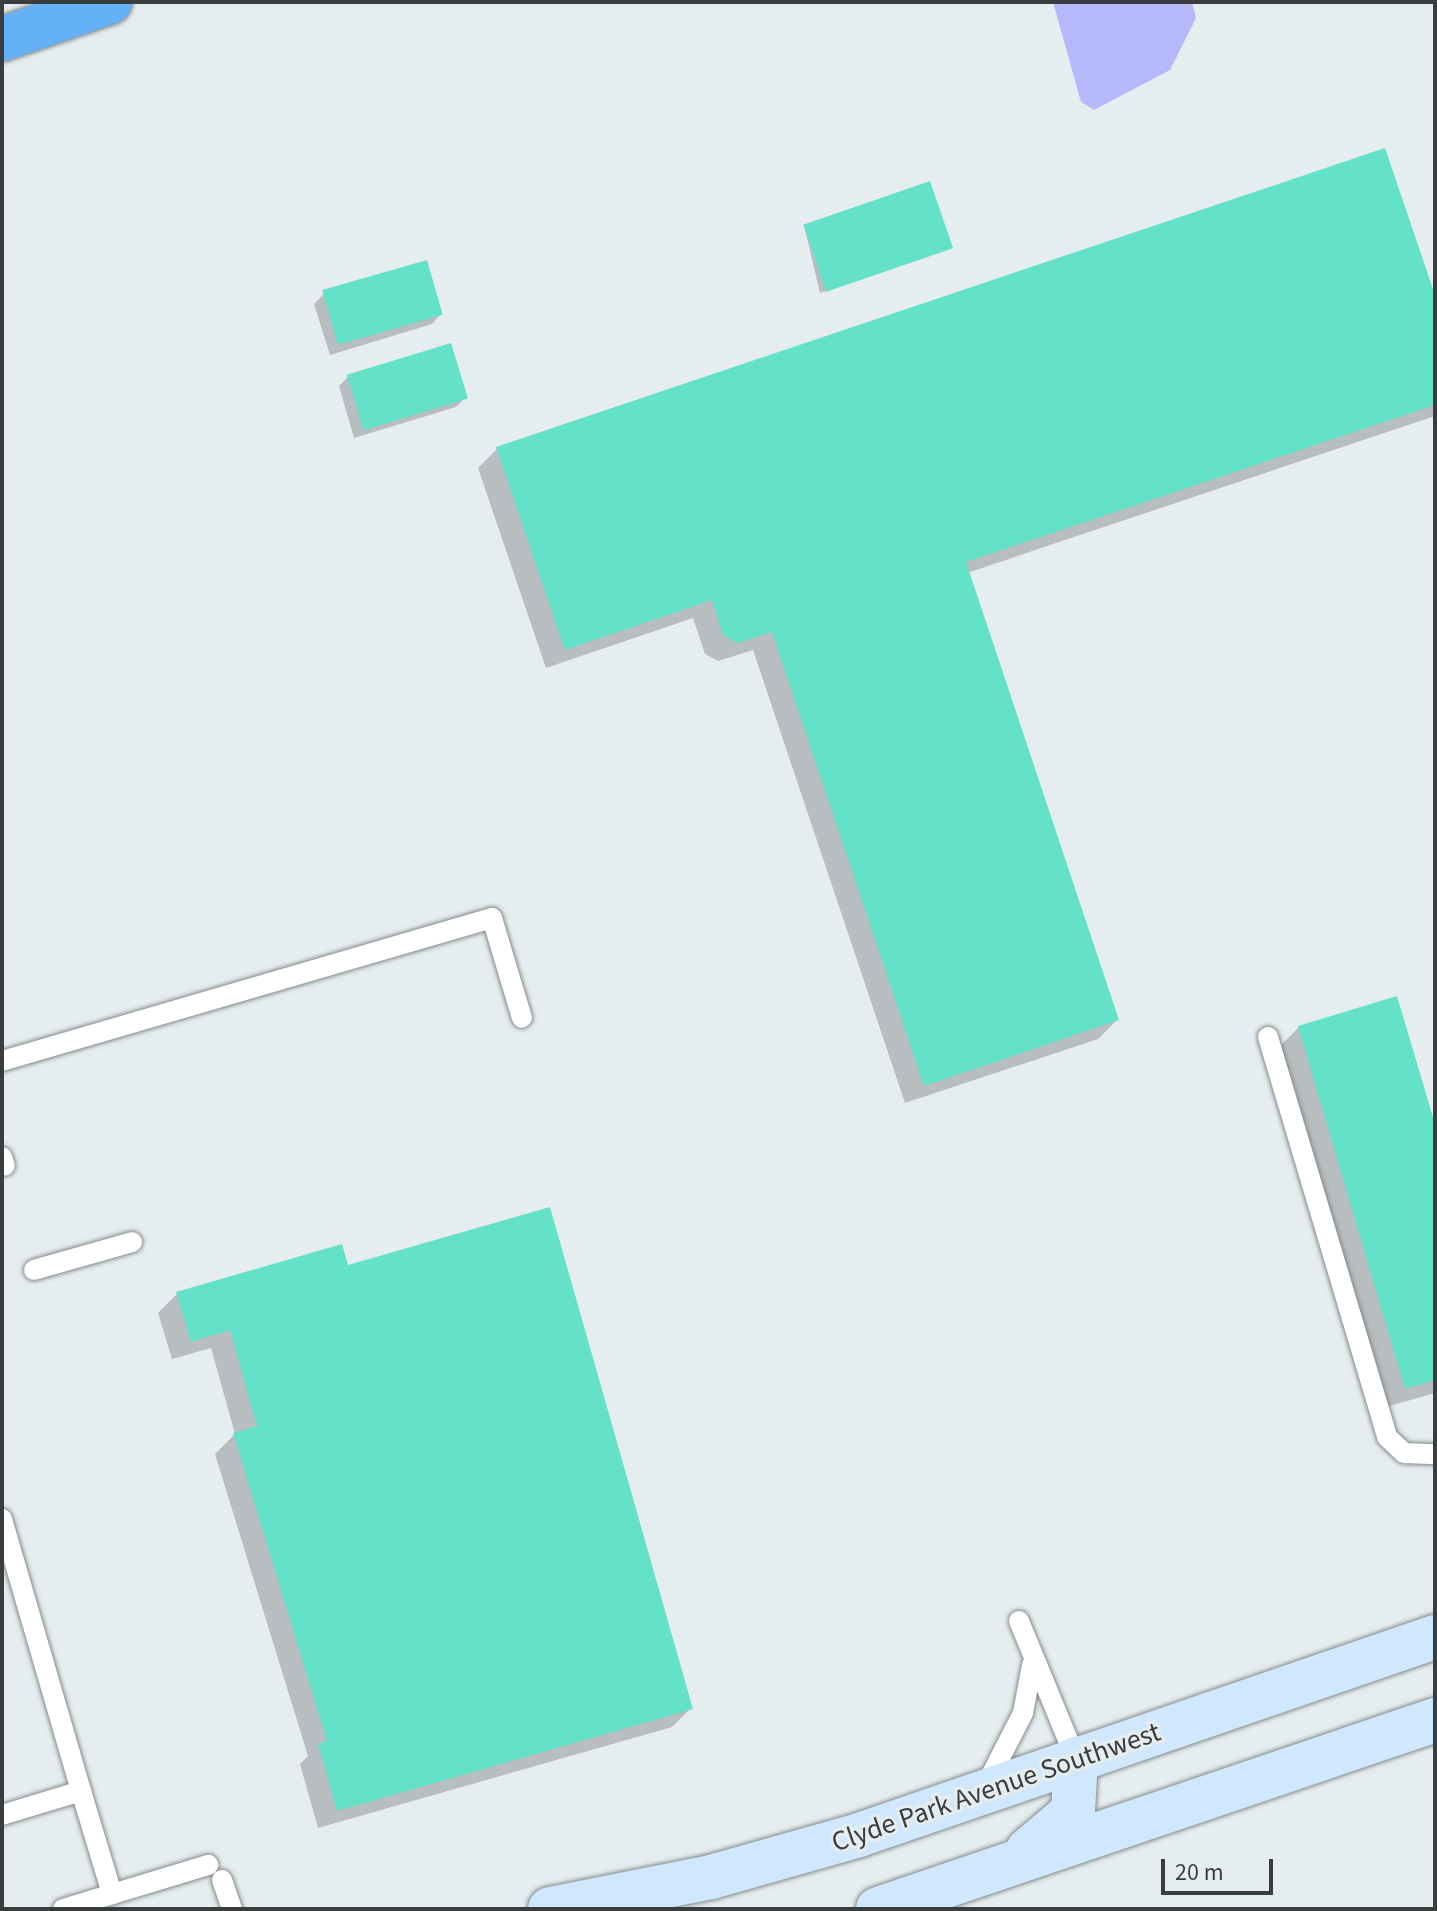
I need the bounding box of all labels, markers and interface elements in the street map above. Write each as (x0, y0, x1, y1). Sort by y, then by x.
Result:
street label: Clyde Park Avenue Southwest (827, 1715, 1165, 1859)
scale bar (1165, 1843, 1277, 1893)
text: 20 m (1175, 1855, 1224, 1890)

